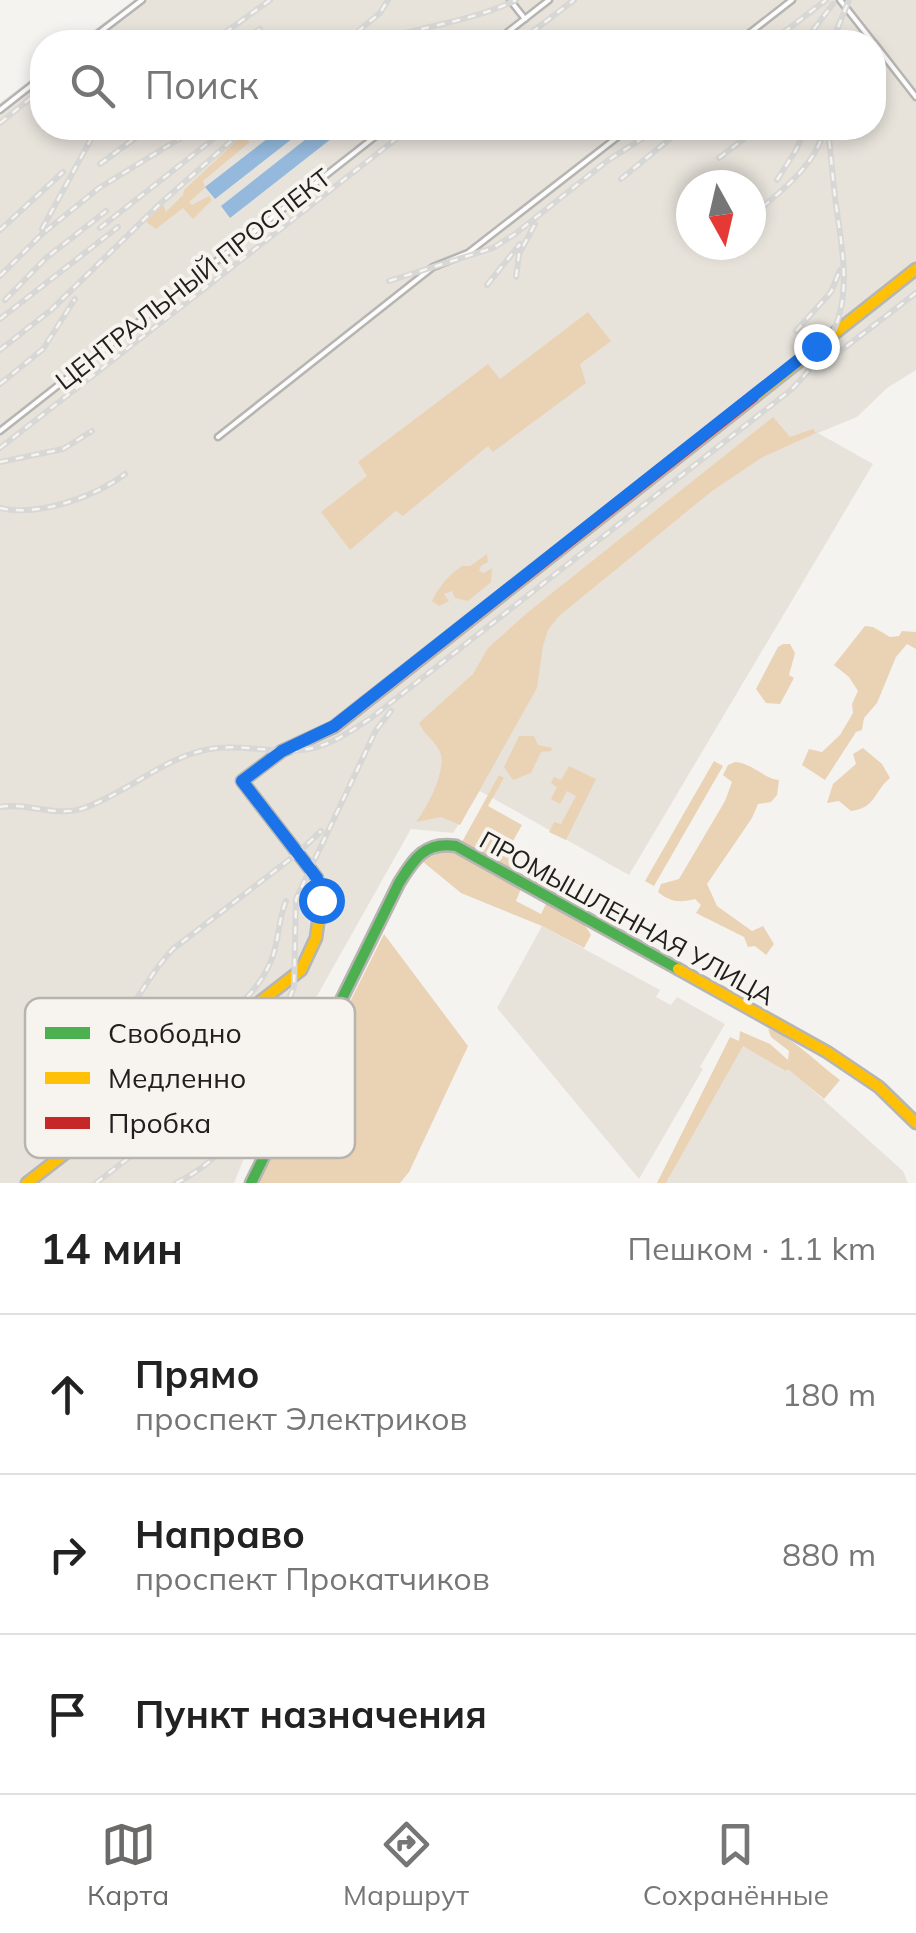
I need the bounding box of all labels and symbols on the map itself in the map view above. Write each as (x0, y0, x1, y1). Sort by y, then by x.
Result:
street label: ЦЕНТРАЛЬНЫЙ ПРОСПЕКТ (49, 161, 337, 396)
north arrow (676, 170, 766, 260)
route end (794, 324, 840, 370)
street label: ПРОМЫШЛЕННАЯ УЛИЦА (475, 824, 780, 1012)
route start (299, 878, 345, 924)
legend (25, 998, 355, 1158)
text: Свободно (108, 1015, 242, 1050)
text: Медленно (108, 1060, 246, 1095)
text: Пробка (108, 1105, 211, 1140)

